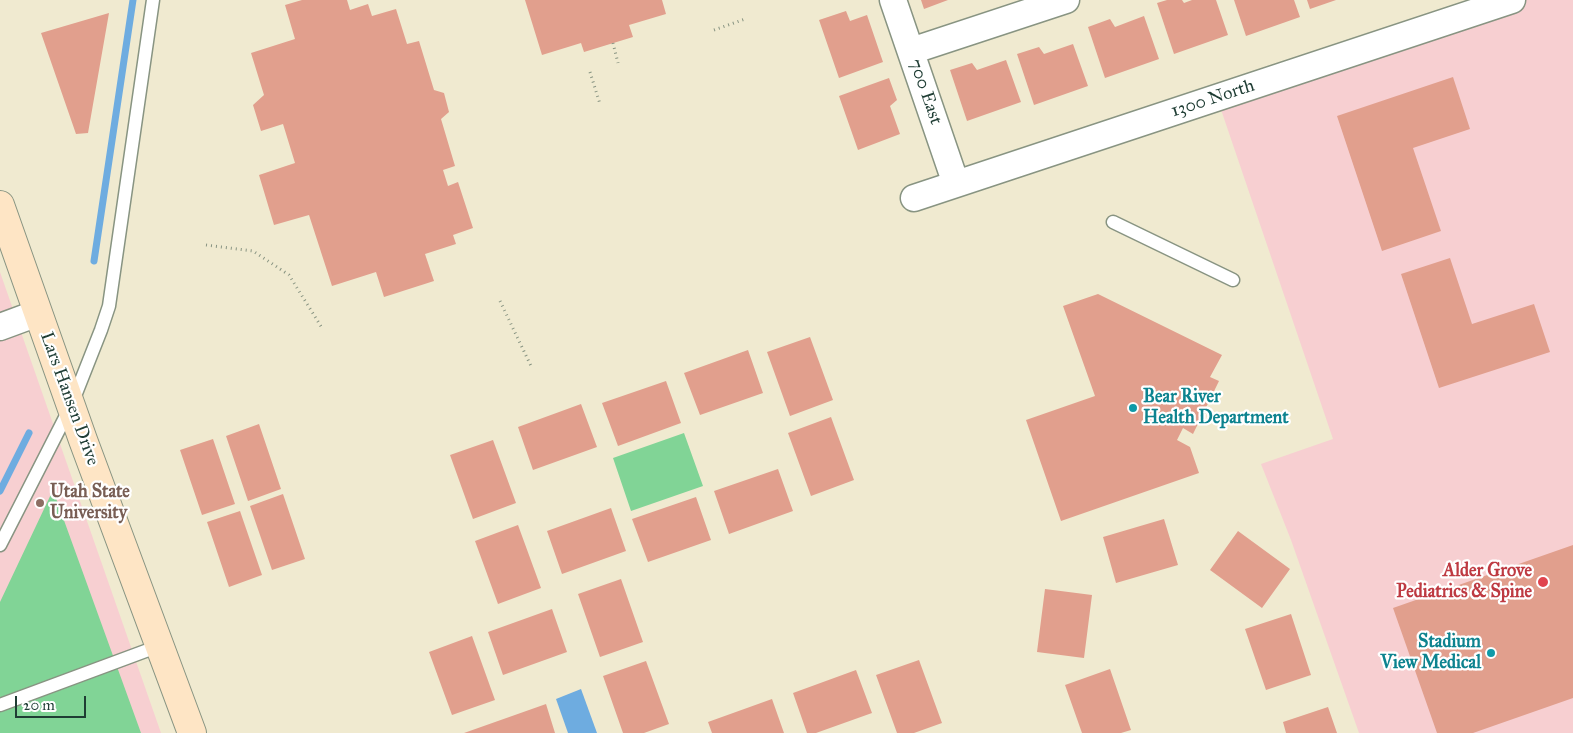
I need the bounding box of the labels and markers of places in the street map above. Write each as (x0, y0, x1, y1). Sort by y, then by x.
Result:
place label: Bear River Health Department (1143, 387, 1289, 429)
marker: Bear River Health Department (1127, 402, 1139, 414)
place label: Utah State University (50, 482, 130, 524)
marker: Utah State University (34, 497, 46, 509)
place label: Alder Grove Pediatrics & Spine (1396, 561, 1532, 604)
marker: Alder Grove Pediatrics & Spine (1536, 575, 1550, 589)
place label: Stadium View Medical (1381, 632, 1481, 674)
marker: Stadium View Medical (1485, 647, 1497, 659)

